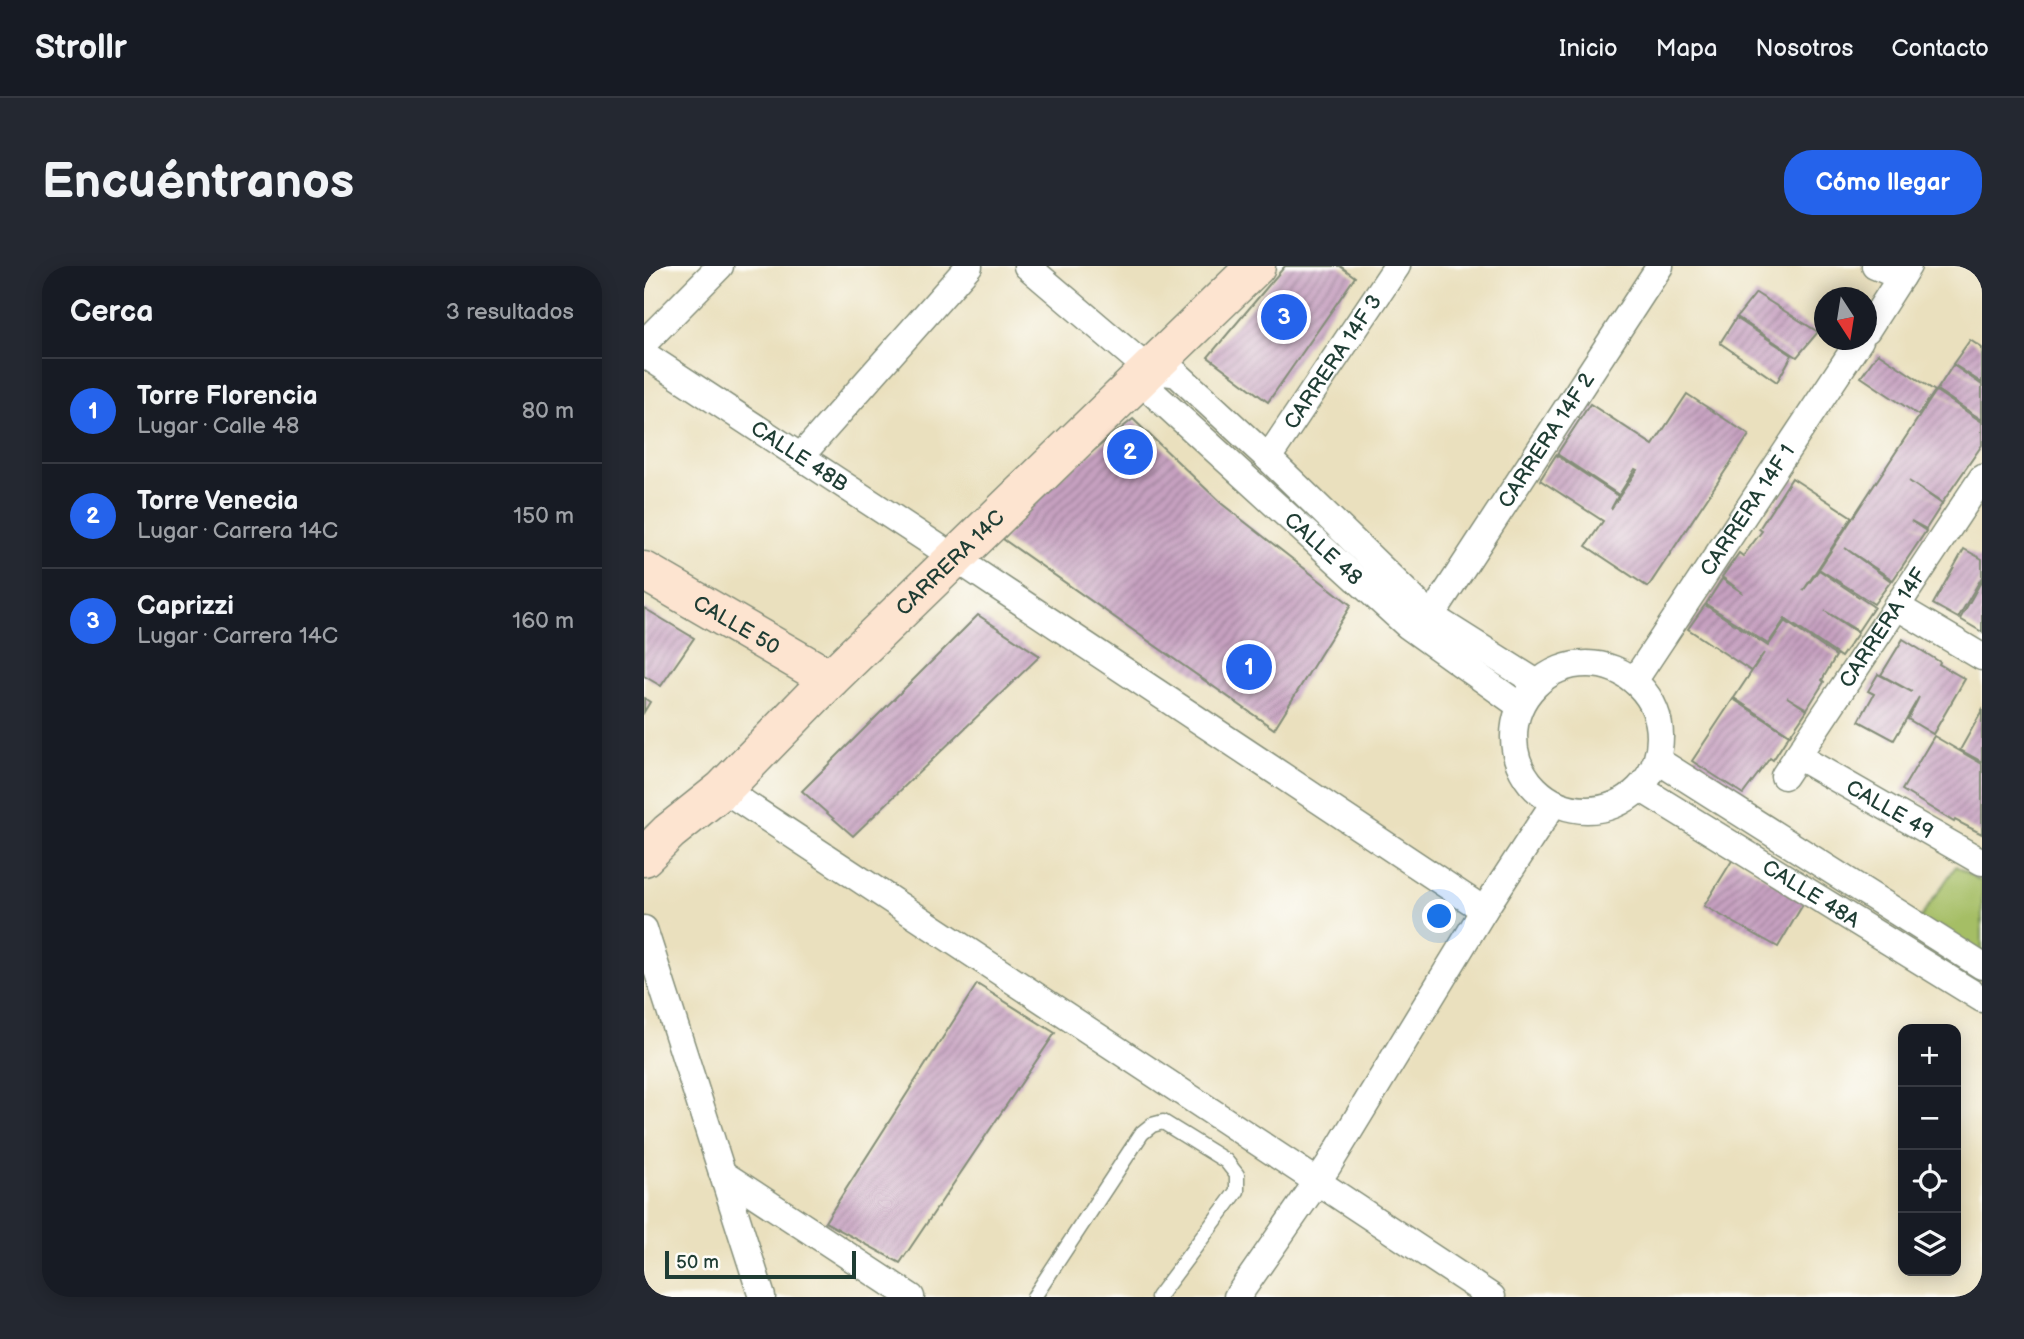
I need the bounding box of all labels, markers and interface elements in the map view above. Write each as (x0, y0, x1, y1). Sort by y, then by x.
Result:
text: Strollr (35, 28, 127, 68)
text: Inicio (1559, 34, 1618, 63)
text: Mapa (1656, 34, 1718, 63)
text: Nosotros (1756, 34, 1853, 63)
text: Contacto (1891, 34, 1989, 63)
button: Cómo llegar (1784, 150, 1982, 215)
text: Encuéntranos (42, 153, 354, 212)
north arrow (1814, 287, 1877, 350)
street label: CARRERA 14F 3 (1278, 290, 1386, 434)
pin: 3 (1261, 291, 1307, 343)
text: Cerca (70, 294, 153, 330)
text: 3 resultados (446, 298, 574, 326)
street label: CARRERA 14F 2 (1493, 367, 1600, 513)
text: Torre Florencia (137, 381, 318, 412)
text: 1 (88, 397, 98, 425)
text: 80 m (522, 397, 574, 425)
text: Lugar · Calle 48 (137, 412, 299, 440)
street label: CALLE 48B (746, 415, 853, 497)
pin: 2 (1107, 426, 1153, 478)
street label: CARRERA 14F 1 (1695, 440, 1800, 580)
text: Torre Venecia (137, 486, 298, 517)
text: 2 (86, 502, 100, 530)
text: 150 m (513, 502, 574, 530)
street label: CARRERA 14C (891, 505, 1009, 621)
street label: CALLE 48 (1279, 507, 1367, 590)
text: Lugar · Carrera 14C (137, 517, 338, 545)
street label: CARRERA 14F (1834, 563, 1931, 692)
street label: CALLE 50 (689, 590, 784, 660)
text: Caprizzi (137, 591, 234, 622)
text: 3 (86, 607, 100, 635)
text: 160 m (512, 607, 574, 635)
text: Lugar · Carrera 14C (137, 622, 338, 650)
pin: 1 (1226, 641, 1272, 693)
street label: CALLE 49 (1842, 774, 1938, 844)
street label: CALLE 48A (1758, 854, 1864, 933)
your location (1422, 899, 1456, 933)
map controls (1898, 1024, 1961, 1276)
button: + (1898, 1024, 1961, 1087)
button: − (1898, 1087, 1961, 1150)
button: locate (1898, 1150, 1961, 1213)
button: layers (1898, 1213, 1961, 1276)
scale bar (665, 1248, 856, 1280)
text: 50 m (676, 1251, 719, 1274)

